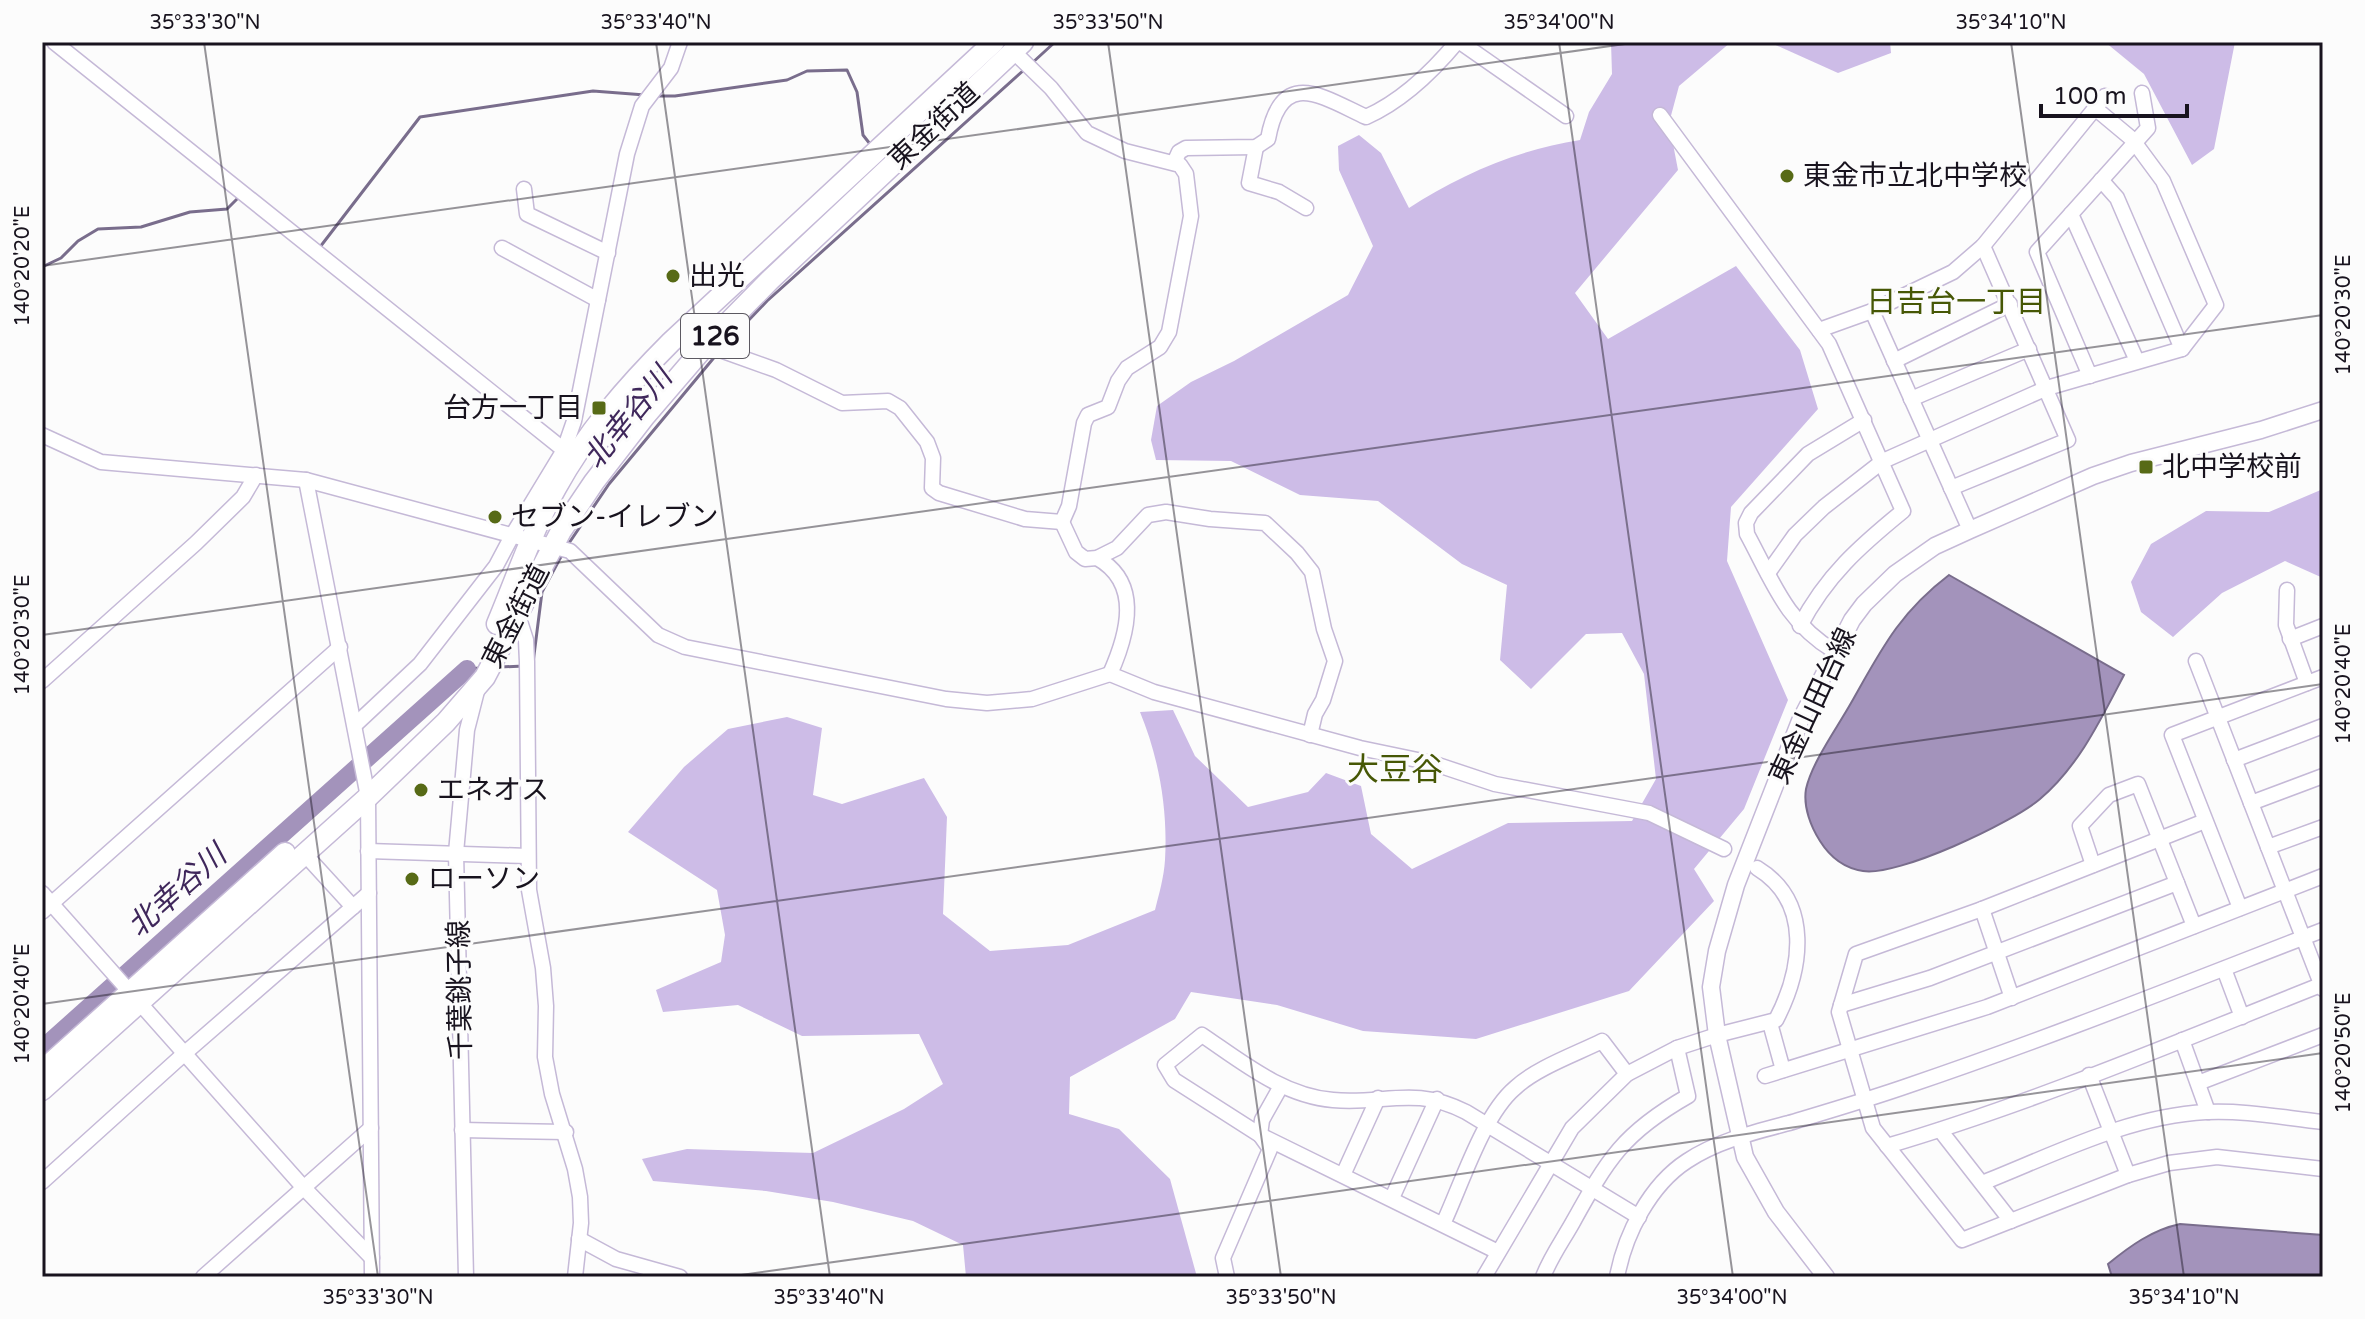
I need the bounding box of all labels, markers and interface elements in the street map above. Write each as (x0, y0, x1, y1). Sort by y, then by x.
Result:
text: 35°33'30"N (149, 11, 261, 35)
text: 35°33'40"N (600, 11, 712, 35)
text: 35°33'50"N (1052, 11, 1164, 35)
text: 35°34'00"N (1503, 11, 1615, 35)
text: 35°34'10"N (1955, 11, 2067, 35)
scale bar (2041, 68, 2187, 118)
street label: 東金街道 (881, 75, 987, 177)
text: 100 m (2053, 82, 2127, 111)
place label: 東金市立北中学校 (1803, 159, 2027, 193)
marker: 東金市立北中学校 (1778, 167, 1796, 185)
text: 140°20'20"E (11, 206, 35, 326)
text: 140°20'30"E (2332, 255, 2356, 375)
place label: 出光 (689, 259, 745, 293)
marker: 出光 (664, 267, 682, 285)
district label: 日吉台一丁目 (1866, 284, 2046, 321)
road number: 126 (681, 314, 749, 358)
water label: 北幸谷川 (576, 357, 682, 476)
place label: 台方一丁目 (443, 391, 583, 425)
marker: 台方一丁目 (590, 399, 608, 417)
place label: 北中学校前 (2162, 450, 2302, 484)
marker: 北中学校前 (2137, 458, 2155, 476)
place label: セブン-イレブン (511, 500, 718, 534)
marker: セブン-イレブン (486, 508, 504, 526)
street label: 東金街道 (475, 558, 557, 674)
text: 140°20'30"E (11, 575, 35, 695)
street label: 東金山田台線 (1762, 623, 1864, 789)
text: 140°20'40"E (2332, 624, 2356, 744)
district label: 大豆谷 (1347, 751, 1443, 789)
place label: エネオス (437, 773, 549, 807)
marker: エネオス (412, 781, 430, 799)
water label: 北幸谷川 (120, 835, 236, 945)
place label: ローソン (428, 862, 540, 896)
marker: ローソン (403, 870, 421, 888)
street label: 千葉銚子線 (442, 920, 478, 1060)
text: 140°20'40"E (11, 944, 35, 1064)
text: 140°20'50"E (2332, 993, 2356, 1113)
text: 35°33'30"N (322, 1286, 434, 1310)
text: 35°33'40"N (773, 1286, 885, 1310)
text: 35°33'50"N (1225, 1286, 1337, 1310)
text: 35°34'00"N (1676, 1286, 1788, 1310)
text: 35°34'10"N (2128, 1286, 2240, 1310)

